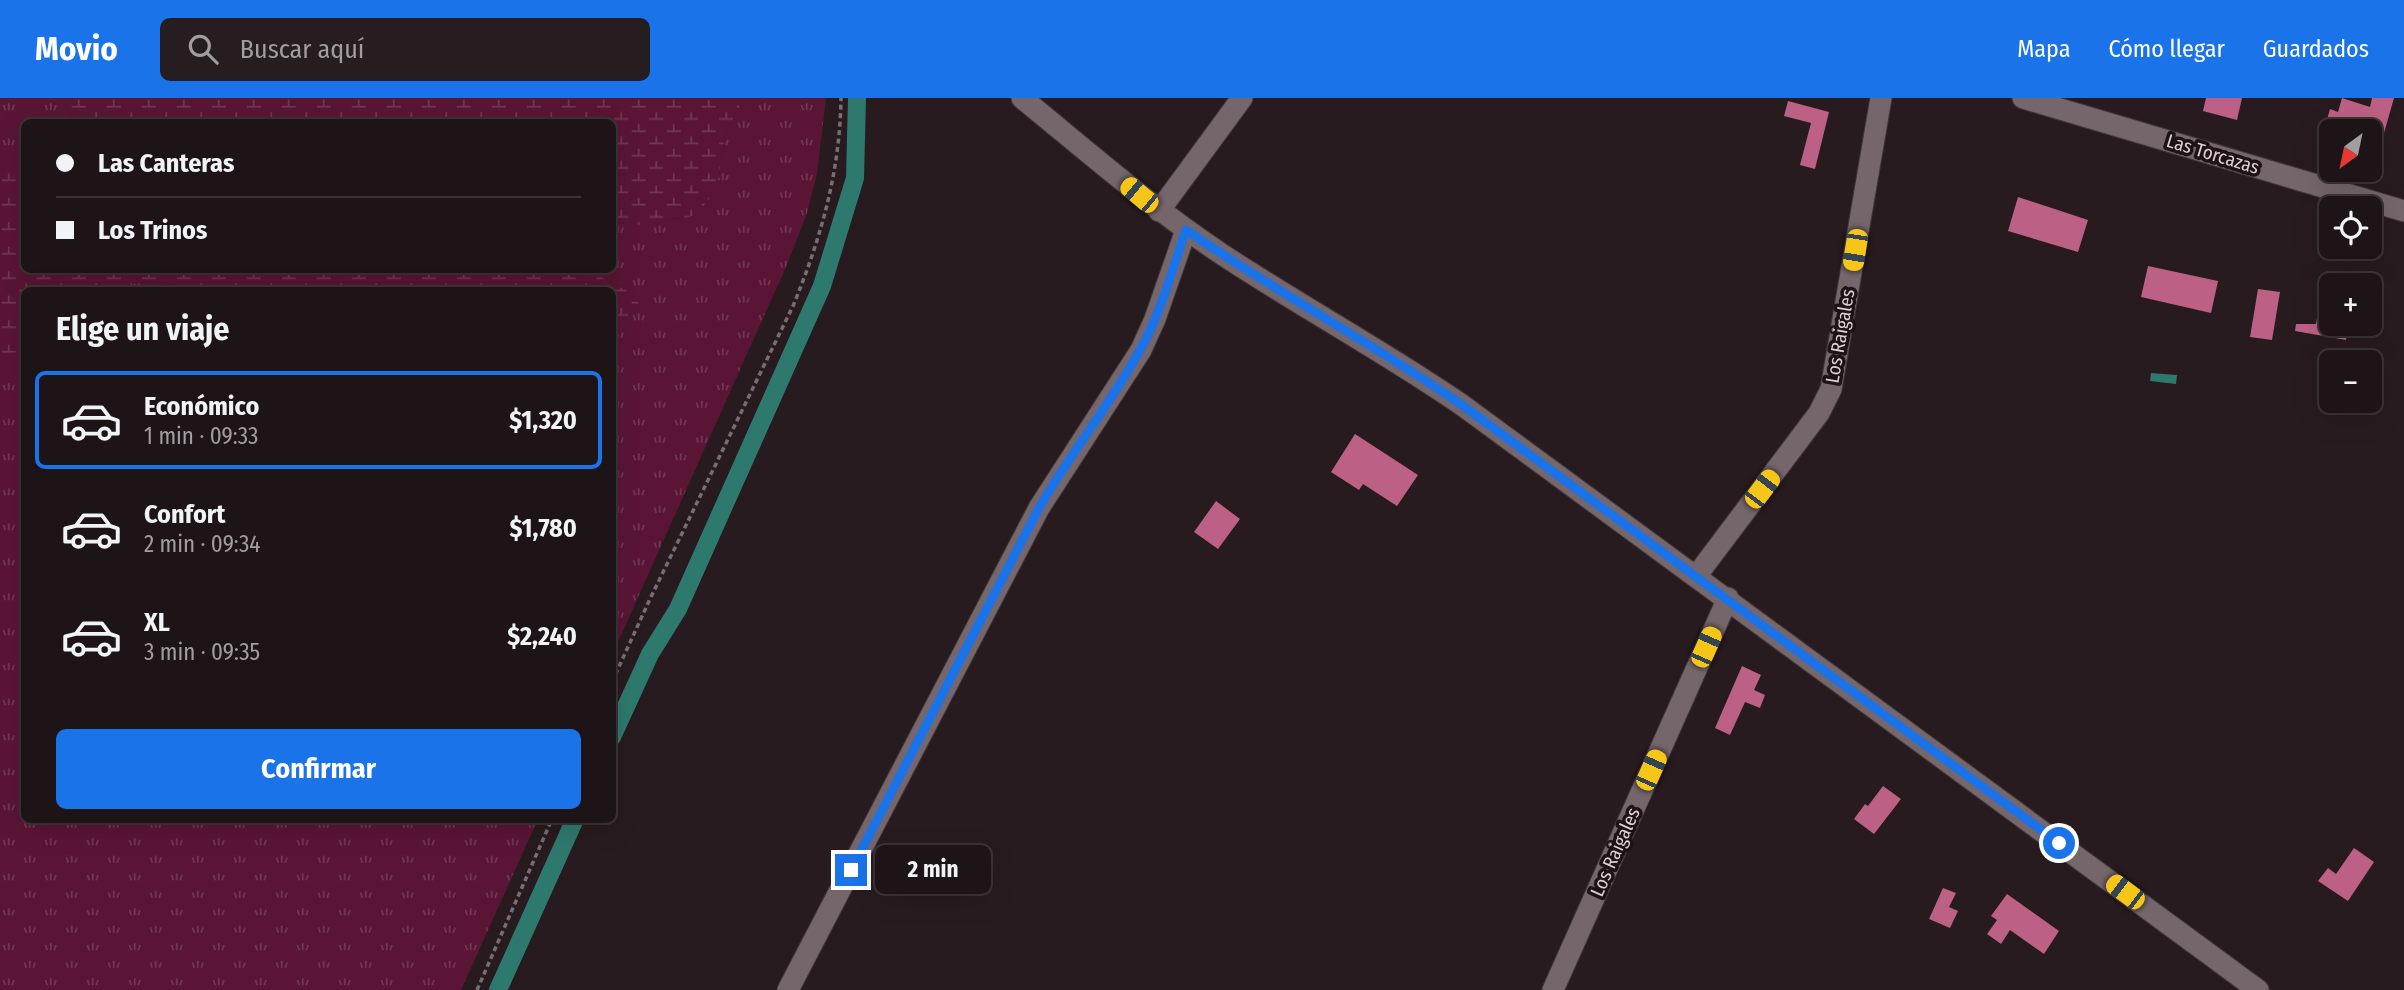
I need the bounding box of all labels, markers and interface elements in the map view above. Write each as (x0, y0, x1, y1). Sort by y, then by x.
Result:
search box (160, 18, 650, 81)
text: Movio (35, 29, 118, 69)
icon: search (184, 30, 222, 68)
text: Buscar aquí (240, 34, 364, 65)
text: Mapa (2017, 35, 2070, 63)
text: Cómo llegar (2108, 35, 2225, 63)
text: Guardados (2263, 35, 2369, 63)
north arrow (2319, 119, 2382, 182)
map controls (2319, 119, 2382, 413)
street label: Las Torcazas (2164, 129, 2262, 179)
text: Las Canteras (98, 148, 234, 179)
car (1117, 173, 1162, 217)
button: locate (2319, 196, 2382, 259)
text: Los Trinos (98, 215, 207, 246)
car (1842, 228, 1869, 272)
button: + (2319, 273, 2382, 336)
street label: Los Raigales (1820, 287, 1860, 385)
text: Elige un viaje (56, 310, 229, 348)
button: − (2319, 350, 2382, 413)
icon: car (60, 389, 123, 452)
text: Económico (144, 391, 259, 422)
text: $1,320 (509, 405, 577, 436)
text: 1 min · 09:33 (144, 422, 258, 450)
car (1741, 466, 1784, 512)
icon: car (60, 497, 123, 560)
text: Confort (144, 499, 225, 530)
text: $1,780 (510, 513, 577, 544)
text: 2 min · 09:34 (144, 530, 260, 558)
icon: car (60, 605, 123, 668)
text: XL (144, 607, 170, 638)
text: $2,240 (507, 621, 577, 652)
car (1688, 624, 1725, 670)
text: 3 min · 09:35 (144, 638, 260, 666)
button: Confirmar (56, 729, 581, 809)
car (1633, 747, 1670, 793)
street label: Los Raigales (1585, 804, 1645, 900)
route start (2043, 827, 2075, 859)
callout: 2 min (876, 846, 991, 894)
route end (835, 854, 867, 886)
text: 2 min (908, 855, 959, 883)
car (2102, 871, 2149, 913)

